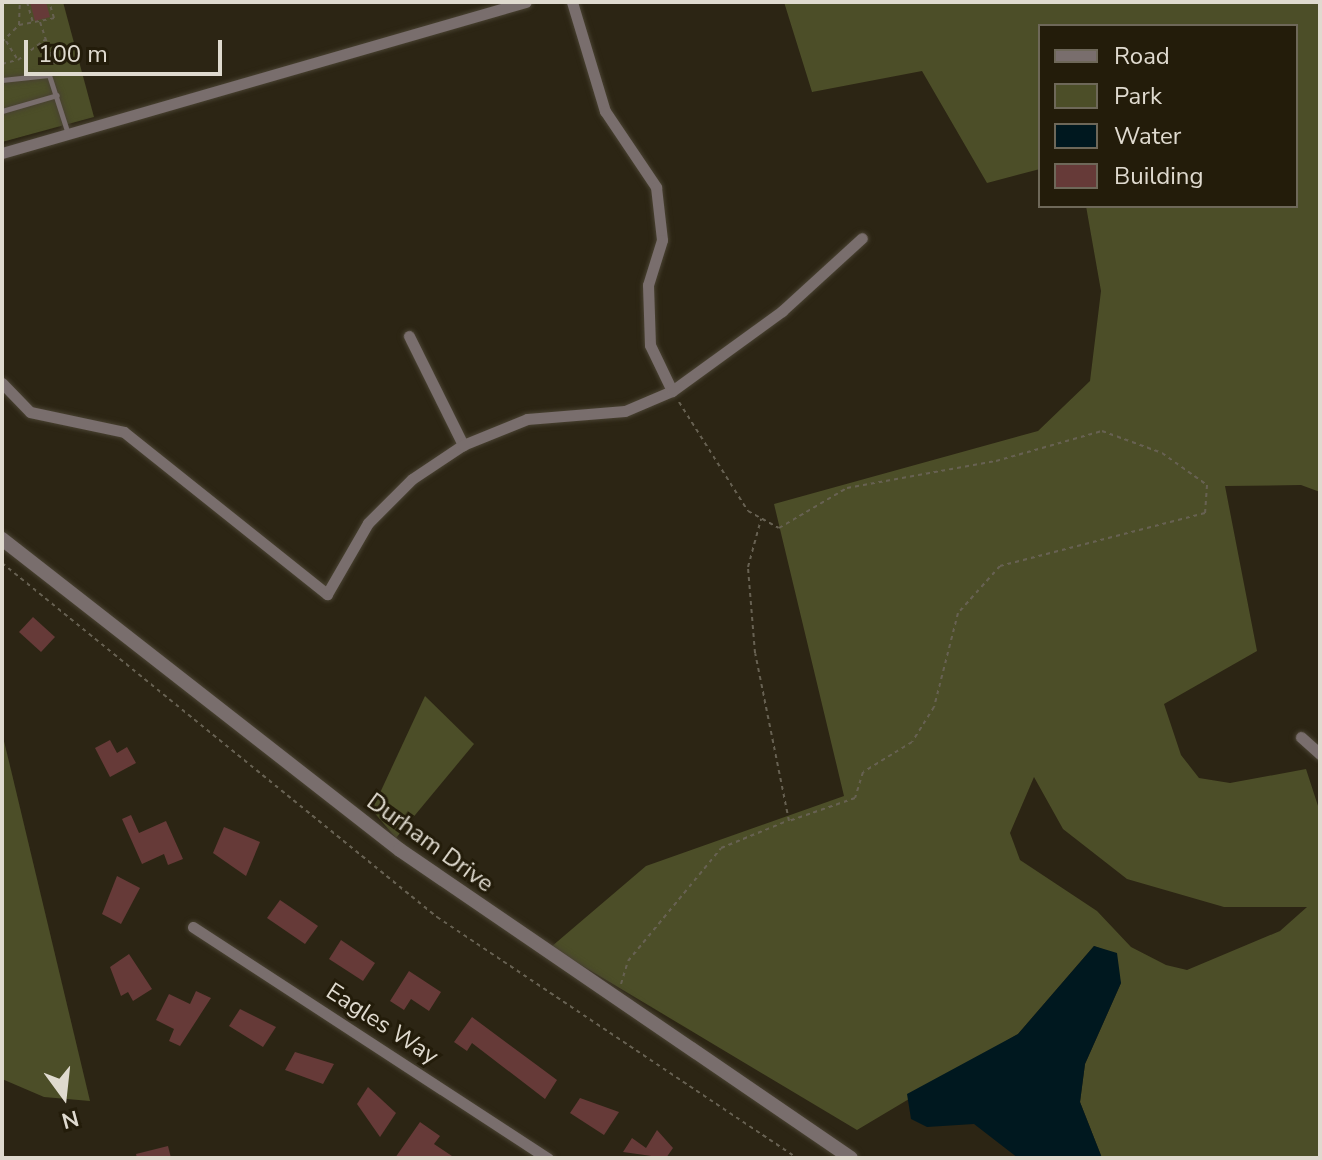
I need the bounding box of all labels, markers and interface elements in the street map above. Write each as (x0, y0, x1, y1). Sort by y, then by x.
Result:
scale bar (28, 24, 226, 74)
legend (1038, 24, 1298, 208)
text: 100 m (38, 38, 108, 70)
text: Road (1114, 40, 1170, 72)
text: Park (1114, 80, 1162, 112)
text: Water (1114, 120, 1181, 152)
text: Building (1114, 160, 1204, 192)
street label: Durham Drive (361, 787, 499, 899)
street label: Eagles Way (320, 977, 444, 1071)
north arrow (24, 1056, 104, 1136)
text: N (58, 1103, 82, 1136)

